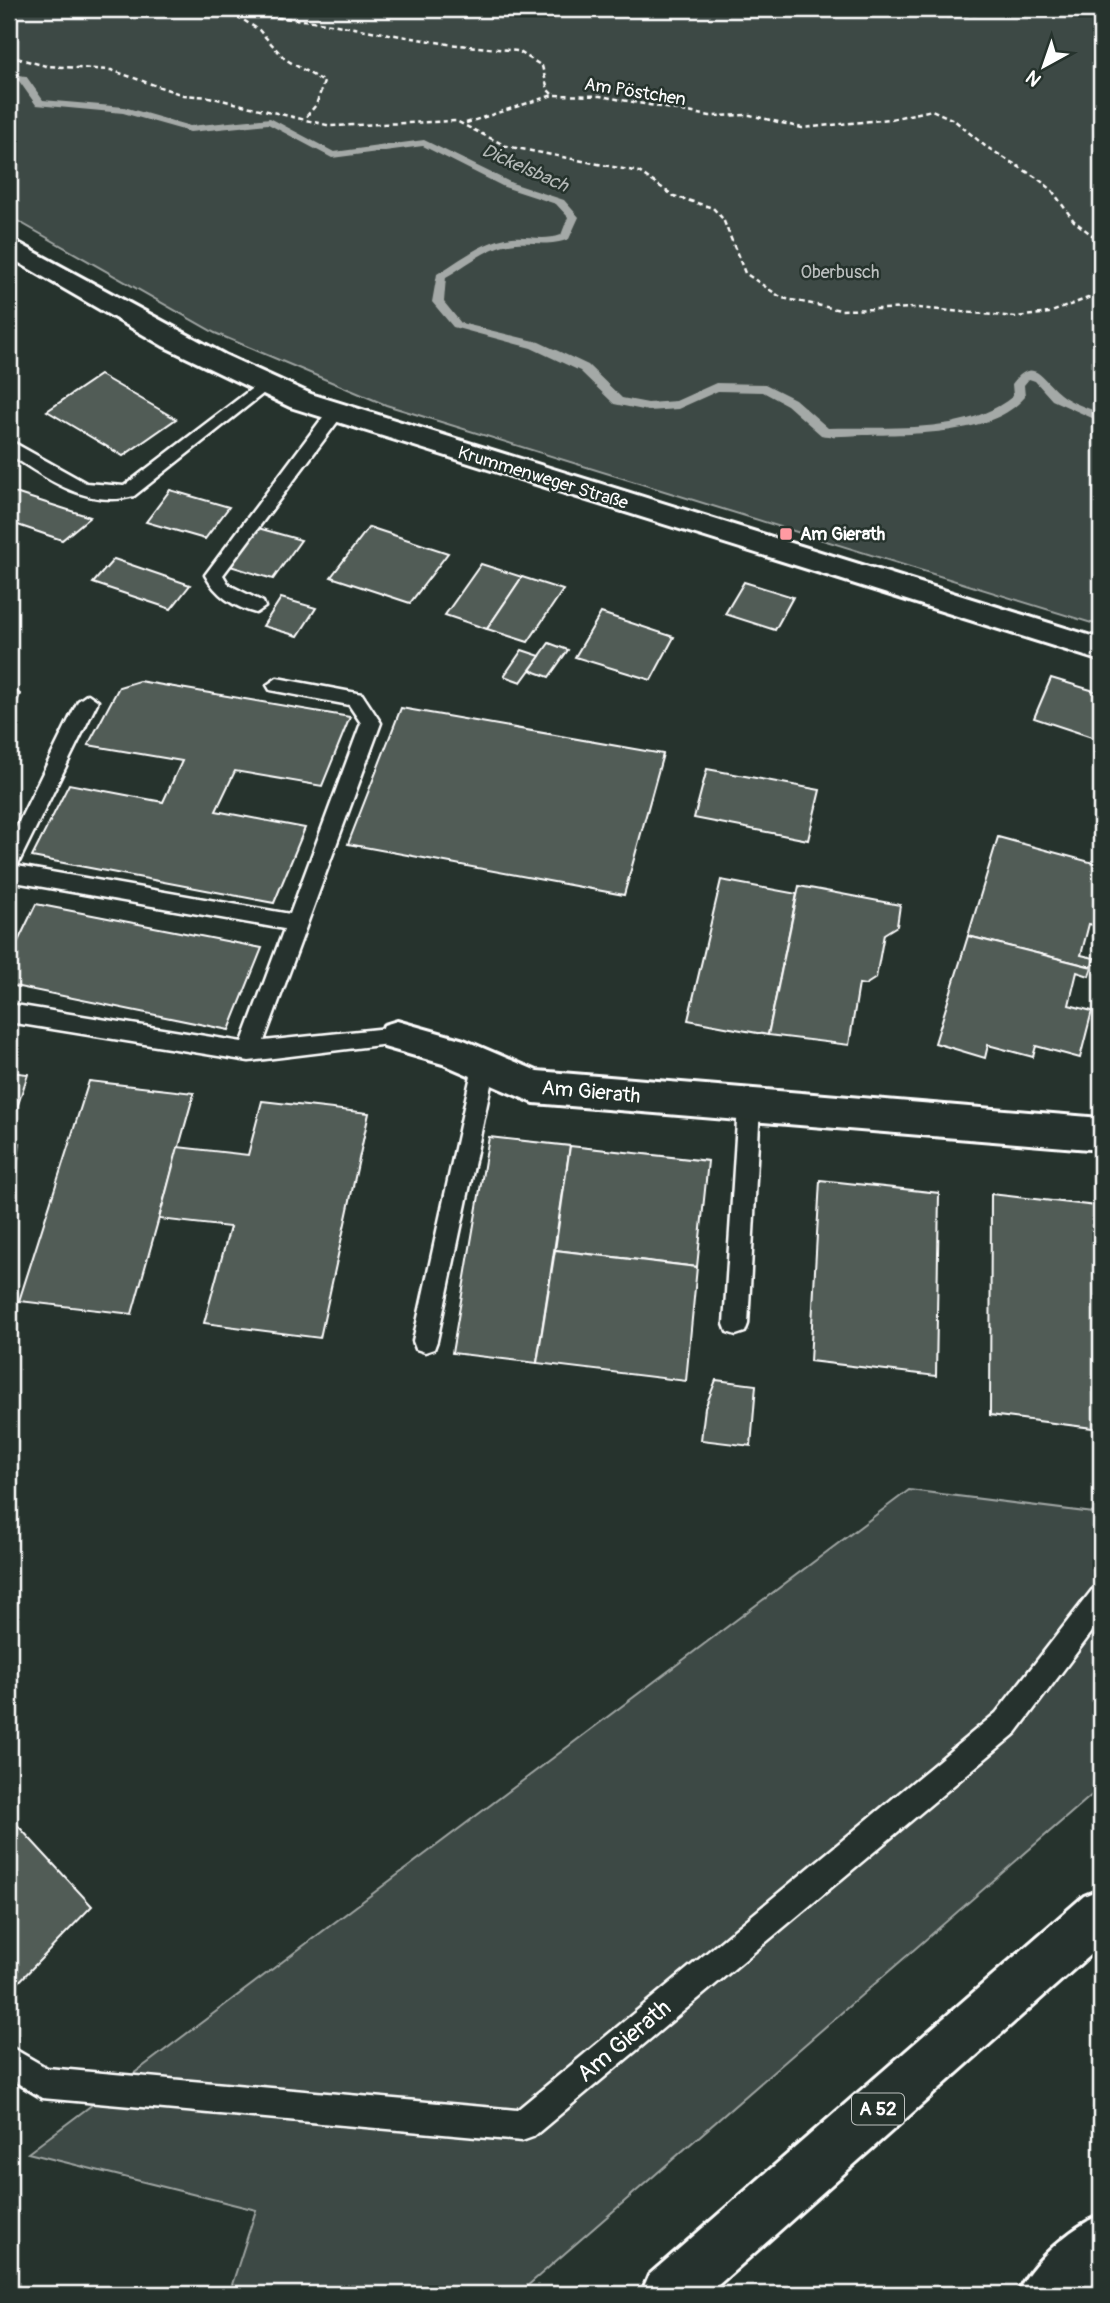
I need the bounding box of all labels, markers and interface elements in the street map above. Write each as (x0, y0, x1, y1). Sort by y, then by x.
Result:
north arrow (1009, 32, 1078, 102)
text: N (1021, 65, 1046, 92)
street label: Am Pöstchen (583, 73, 687, 111)
water label: Dickelsbach (478, 138, 573, 198)
park label: Oberbusch (800, 261, 880, 284)
street label: Krummenweger Straße (455, 441, 631, 515)
place label: Am Gierath (800, 523, 886, 546)
marker: Am Gierath (778, 526, 794, 542)
street label: Am Gierath (540, 1074, 642, 1110)
street label: Am Gierath (571, 1993, 677, 2089)
road number: A 52 (852, 2094, 904, 2124)

